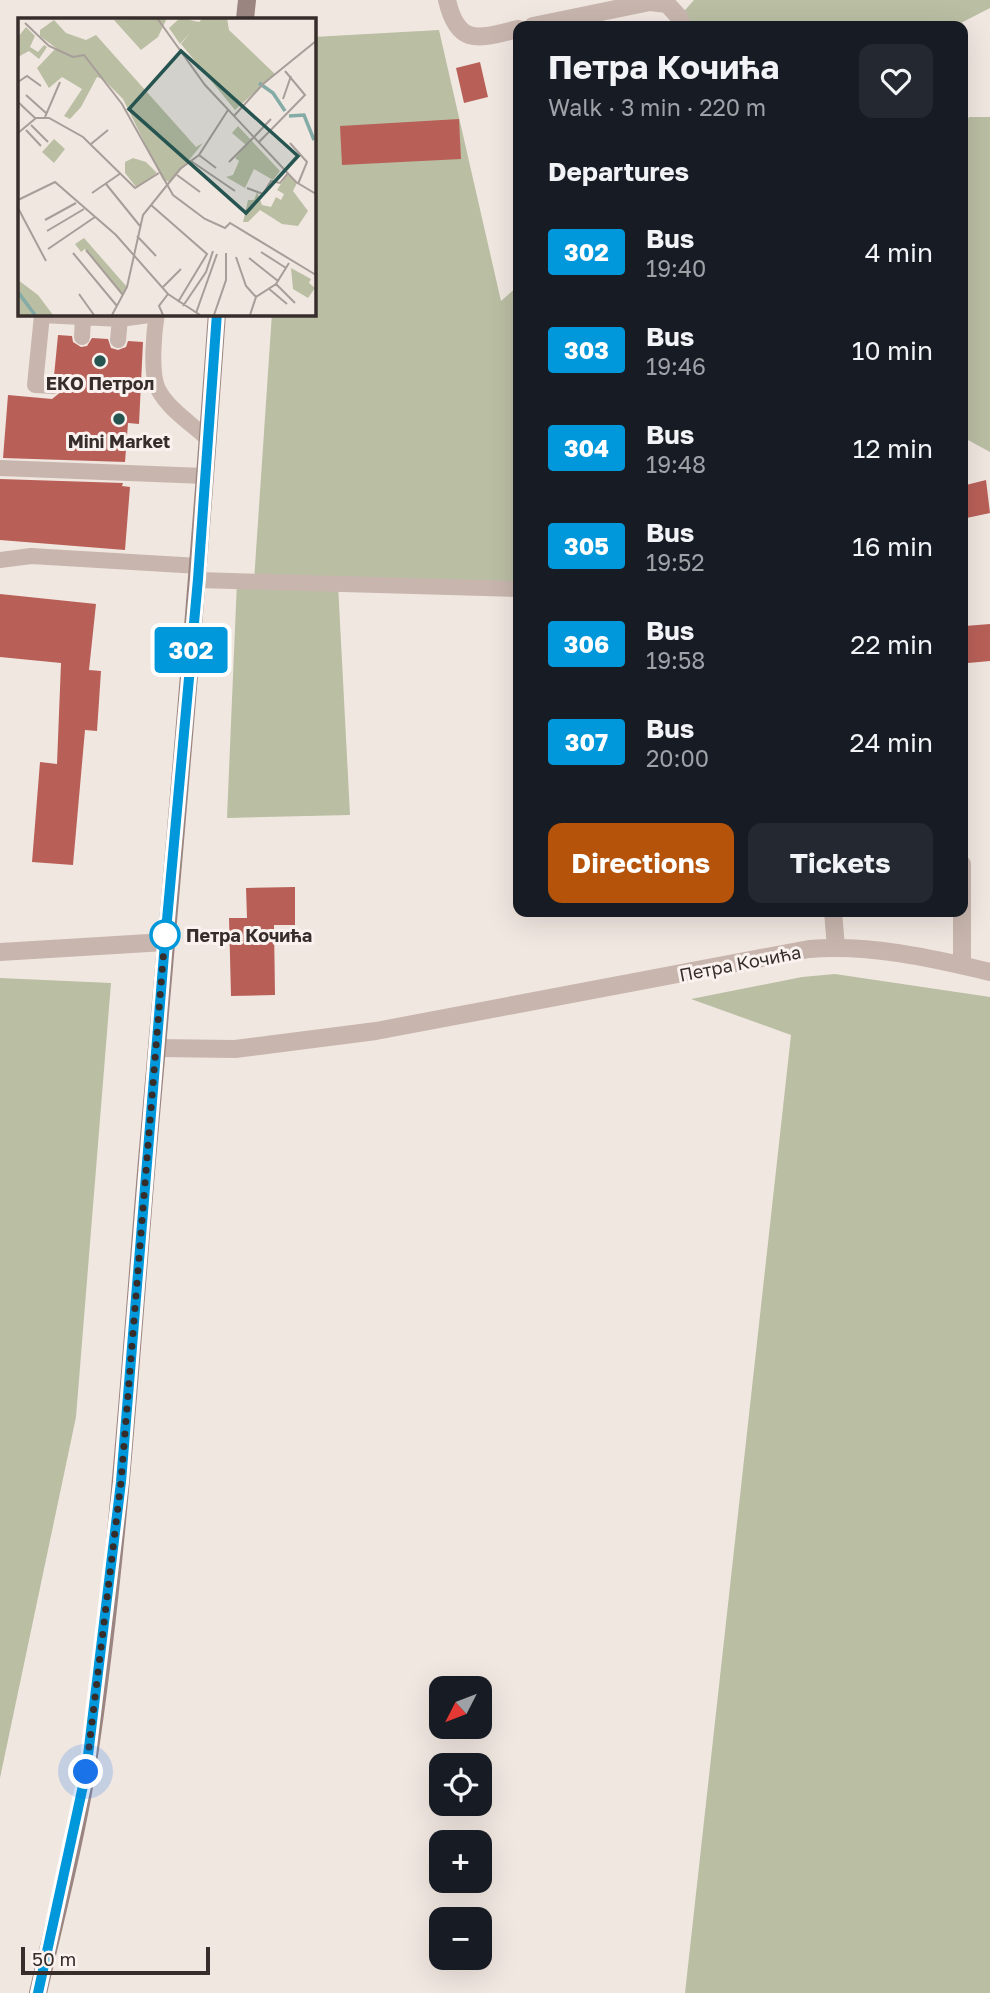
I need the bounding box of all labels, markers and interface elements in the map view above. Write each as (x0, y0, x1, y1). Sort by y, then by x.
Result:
inset map (18, 18, 315, 315)
button: heart (859, 44, 933, 118)
text: Петра Кочића (548, 47, 779, 86)
text: Walk · 3 min · 220 m (548, 93, 766, 121)
text: Departures (548, 156, 689, 187)
text: Bus (646, 223, 694, 254)
text: 302 (564, 237, 609, 266)
text: 4 min (865, 237, 933, 268)
text: 19:40 (646, 254, 706, 282)
text: Bus (646, 321, 694, 352)
text: 303 (564, 335, 609, 364)
text: 10 min (852, 335, 933, 366)
text: 19:46 (646, 352, 706, 380)
marker: ЕКО Петрол (92, 353, 108, 369)
place label: ЕКО Петрол (46, 372, 154, 394)
marker: Mini Market (111, 411, 127, 427)
text: Bus (646, 419, 694, 450)
place label: Mini Market (68, 430, 170, 452)
text: 304 (564, 433, 609, 462)
text: 12 min (853, 433, 933, 464)
text: 19:48 (646, 450, 706, 478)
text: Bus (646, 517, 694, 548)
text: 305 (564, 531, 609, 560)
text: 16 min (852, 531, 933, 562)
text: 19:52 (646, 548, 705, 576)
text: Bus (646, 615, 694, 646)
line badge: 302 (151, 627, 231, 673)
text: 306 (564, 629, 609, 658)
text: 22 min (850, 629, 933, 660)
text: 302 (169, 635, 213, 664)
text: 19:58 (646, 646, 705, 674)
text: Bus (646, 713, 694, 744)
text: 307 (565, 727, 608, 756)
text: 24 min (850, 727, 933, 758)
text: 20:00 (646, 744, 709, 772)
button: Directions (548, 823, 734, 903)
button: Tickets (748, 823, 933, 903)
marker: Петра Кочића (150, 920, 180, 950)
place label: Петра Кочића (186, 924, 312, 946)
street label: Петра Кочића (677, 940, 803, 986)
north arrow (429, 1676, 492, 1740)
map controls (429, 1676, 492, 1970)
button: locate (429, 1753, 492, 1816)
your location (68, 1754, 103, 1789)
button: + (429, 1830, 492, 1893)
button: − (429, 1907, 492, 1970)
scale bar (21, 1944, 210, 1976)
text: 50 m (32, 1947, 76, 1970)

